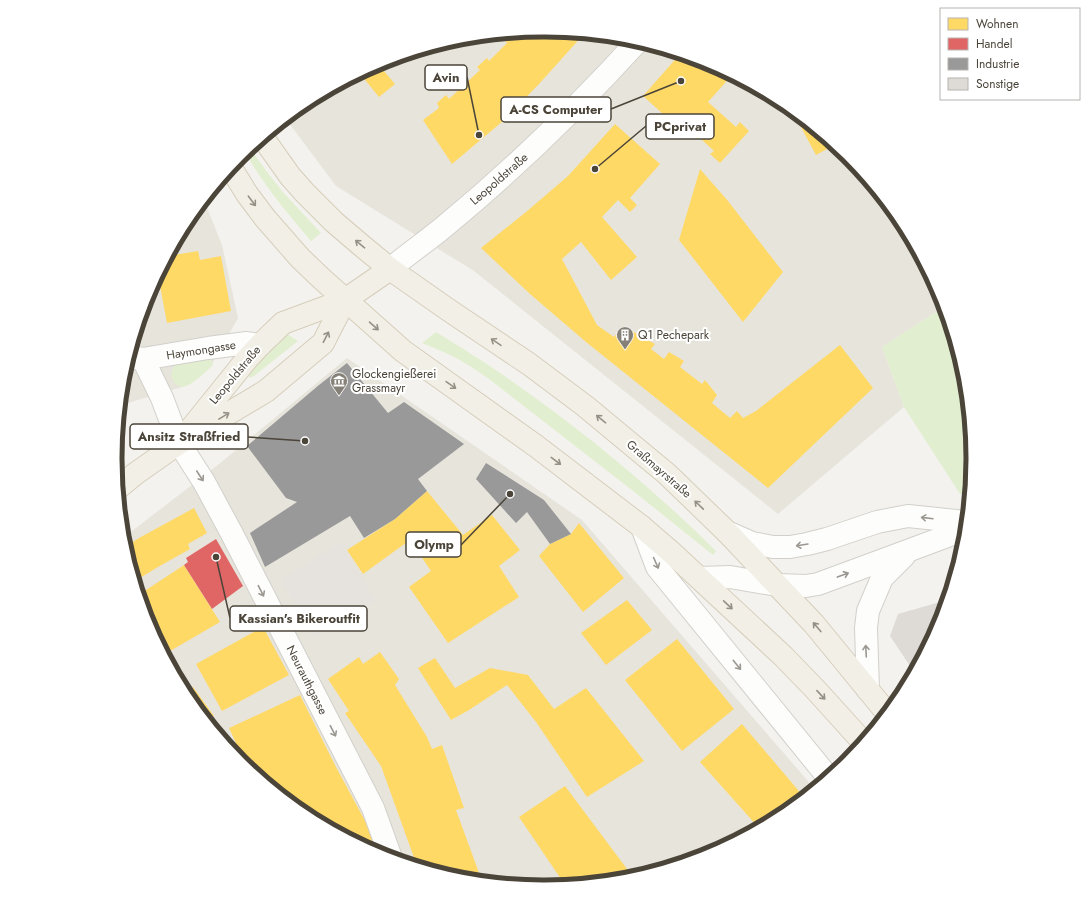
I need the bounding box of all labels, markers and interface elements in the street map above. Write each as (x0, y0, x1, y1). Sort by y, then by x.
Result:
legend (940, 8, 1080, 100)
text: Wohnen (976, 15, 1019, 33)
text: Handel (976, 35, 1012, 53)
text: Industrie (976, 55, 1020, 73)
callout: Avin (425, 65, 467, 90)
text: Avin (432, 68, 459, 87)
text: Sonstige (976, 75, 1019, 93)
callout: A-CS Computer (501, 97, 611, 122)
text: A-CS Computer (508, 100, 603, 119)
callout: PCprivat (646, 114, 714, 139)
text: PCprivat (654, 117, 707, 136)
street label: Leopoldstraße (466, 149, 532, 209)
one-way arrow (248, 195, 256, 206)
one-way arrow (354, 240, 365, 249)
one-way arrow (369, 321, 380, 330)
building icon: Q1 Pechepark (615, 325, 635, 350)
place label: Q1 Pechepark (638, 326, 710, 344)
one-way arrow (323, 331, 331, 343)
street label: Haymongasse (165, 336, 237, 364)
one-way arrow (491, 338, 502, 346)
street label: Leopoldstraße (205, 342, 265, 408)
place label: Glockengießerei Grassmayr (352, 365, 436, 397)
museum icon: Glockengießerei Grassmayr (329, 371, 349, 396)
one-way arrow (445, 381, 456, 389)
one-way arrow (218, 411, 230, 419)
one-way arrow (596, 415, 606, 424)
callout: Ansitz Straßfried (130, 424, 248, 449)
text: Ansitz Straßfried (137, 427, 240, 446)
street label: Graßmayrstraße (623, 436, 695, 502)
one-way arrow (550, 457, 561, 465)
one-way arrow (196, 470, 204, 481)
one-way arrow (694, 500, 704, 510)
one-way arrow (921, 514, 934, 522)
callout: Olymp (406, 532, 461, 557)
text: Olymp (414, 535, 454, 554)
one-way arrow (796, 541, 809, 549)
one-way arrow (653, 557, 661, 569)
one-way arrow (836, 571, 848, 579)
one-way arrow (258, 584, 265, 596)
one-way arrow (723, 600, 733, 609)
callout: Kassian's Bikeroutfit (230, 606, 367, 631)
text: Kassian's Bikeroutfit (238, 609, 361, 628)
one-way arrow (812, 622, 821, 633)
street label: Neurauthgasse (282, 642, 332, 718)
one-way arrow (863, 645, 870, 658)
one-way arrow (732, 660, 741, 671)
one-way arrow (816, 690, 826, 700)
one-way arrow (330, 725, 338, 737)

